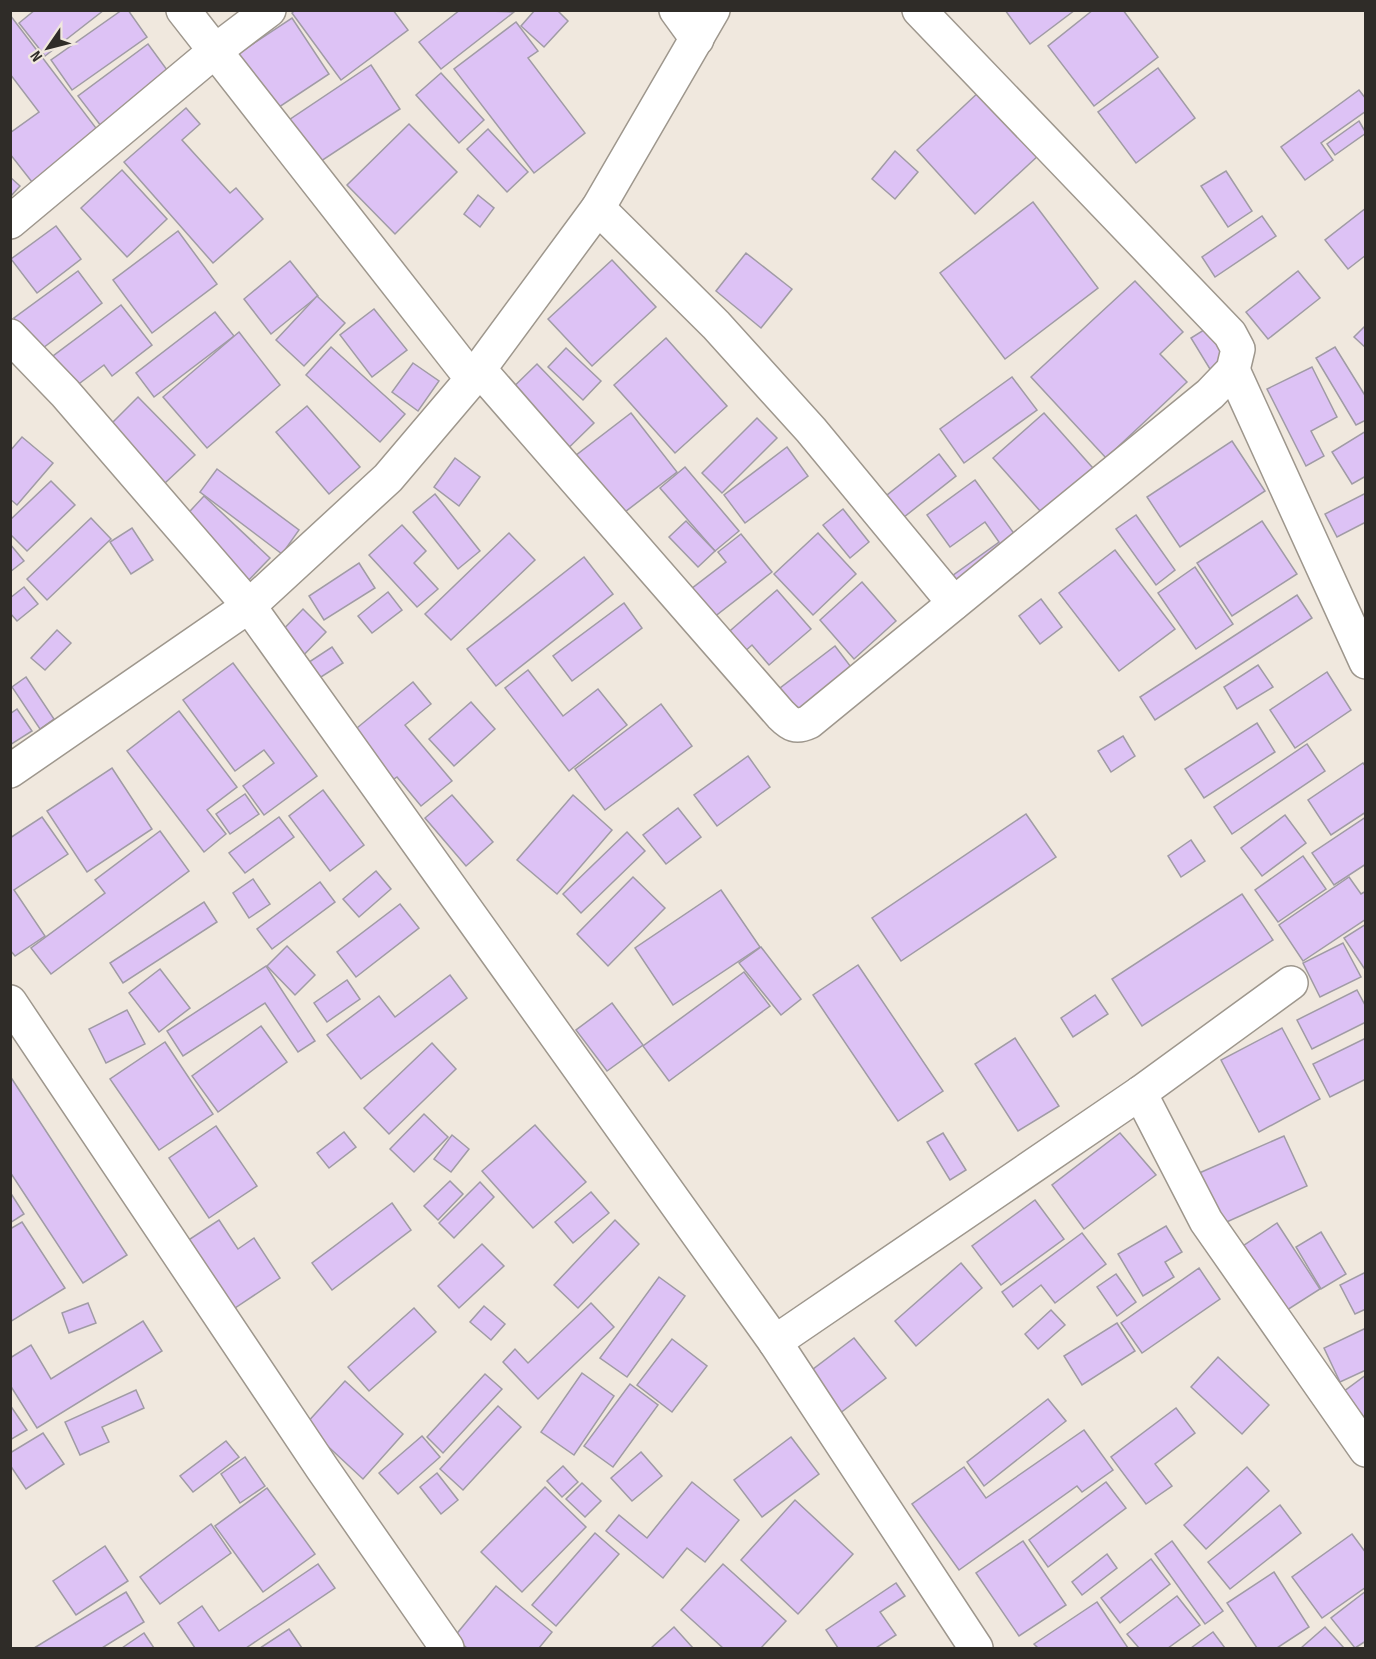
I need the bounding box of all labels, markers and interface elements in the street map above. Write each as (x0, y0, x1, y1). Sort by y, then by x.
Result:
north arrow (18, 18, 78, 78)
text: N (27, 47, 47, 65)

